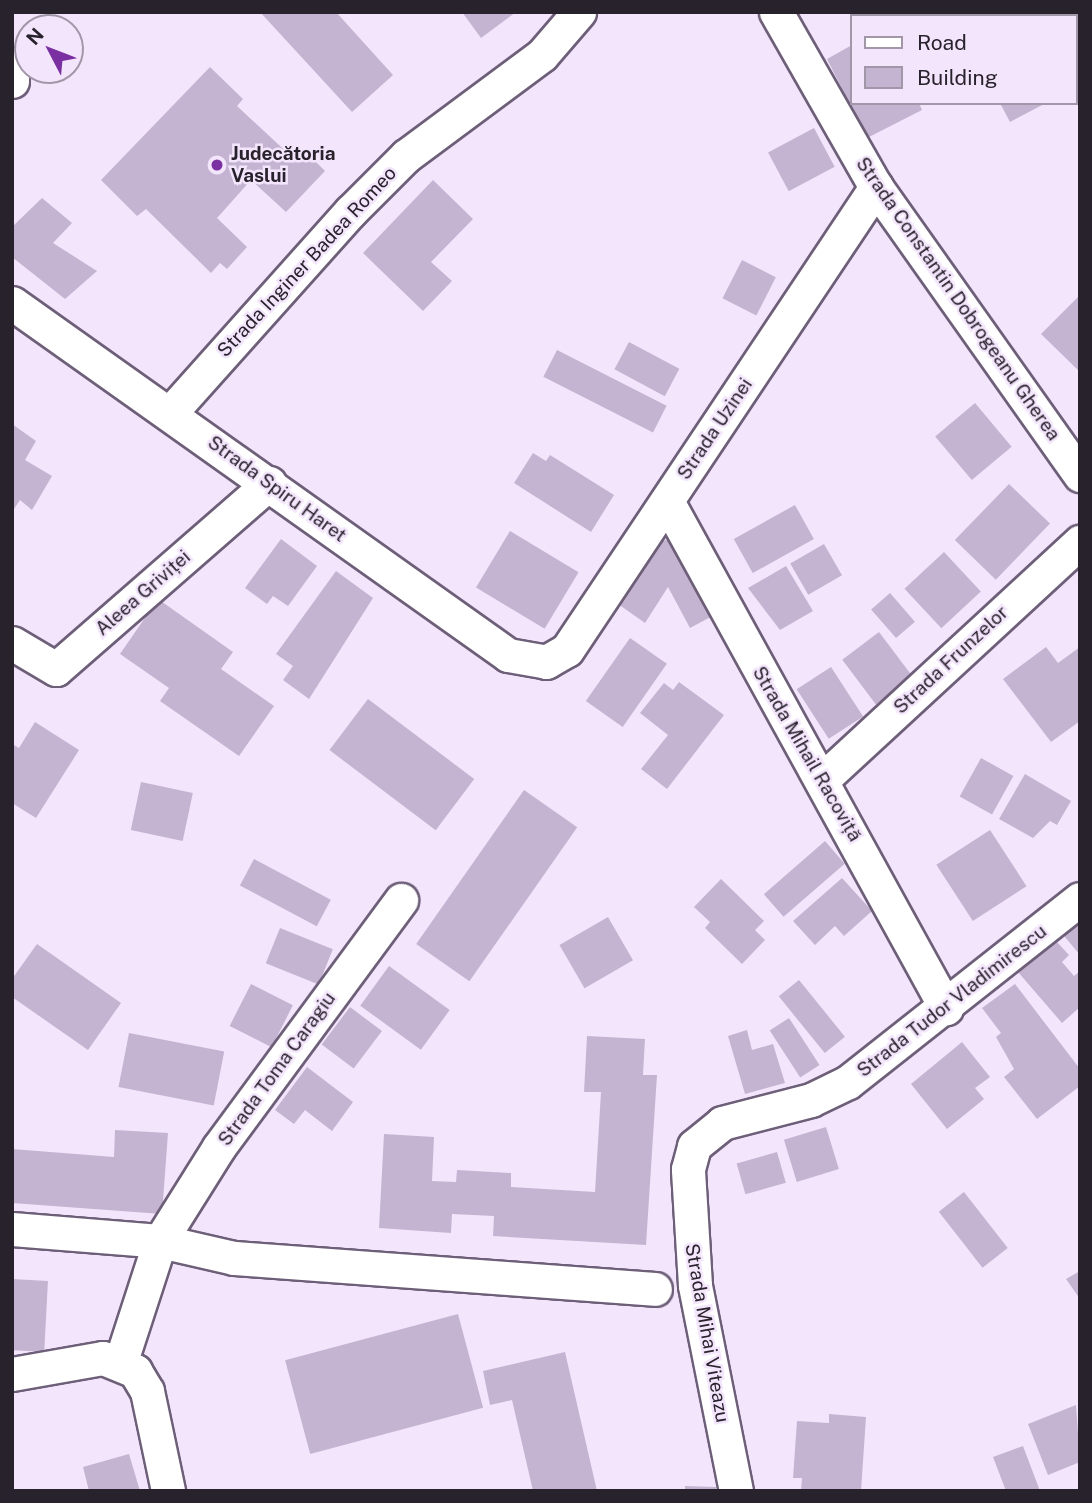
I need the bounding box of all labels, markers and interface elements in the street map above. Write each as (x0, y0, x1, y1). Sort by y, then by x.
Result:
north arrow (14, 14, 84, 84)
legend (850, 14, 1078, 105)
text: N (22, 23, 48, 49)
text: Road (917, 30, 967, 55)
text: Building (917, 65, 998, 90)
place label: Judecătoria Vaslui (231, 143, 335, 187)
street label: Strada Constantin Dobrogeanu Gherea (851, 153, 1065, 445)
marker: Judecătoria Vaslui (209, 157, 225, 173)
street label: Strada Inginer Badea Romeo (213, 162, 401, 362)
street label: Strada Uzinei (673, 374, 757, 484)
street label: Strada Spiru Haret (203, 431, 351, 547)
street label: Aleea Griviței (91, 546, 195, 640)
street label: Strada Frunzelor (889, 601, 1013, 719)
street label: Strada Mihail Racoviță (748, 662, 866, 846)
street label: Strada Tudor Vladimirescu (853, 920, 1051, 1082)
street label: Strada Toma Caragiu (214, 988, 340, 1150)
street label: Strada Mihai Viteazu (680, 1241, 734, 1425)

